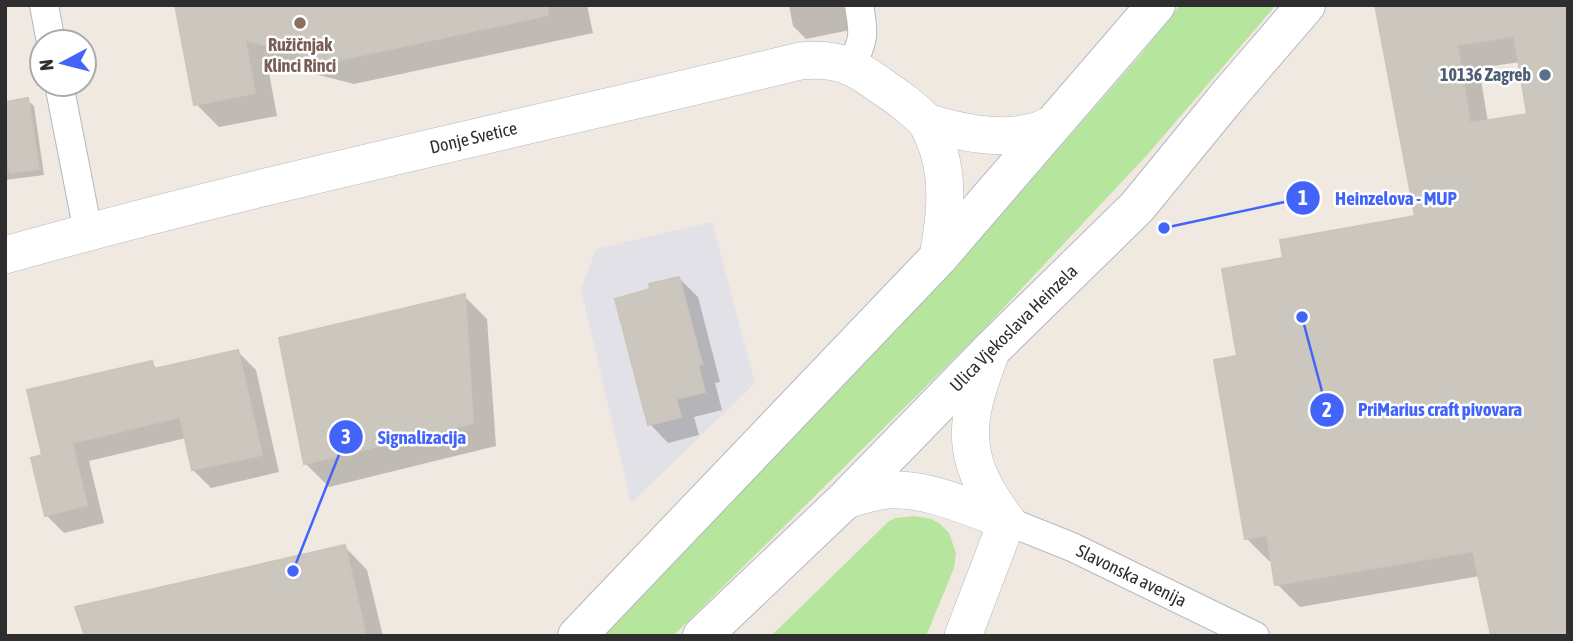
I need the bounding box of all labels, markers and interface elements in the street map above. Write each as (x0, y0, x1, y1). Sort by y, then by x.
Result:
marker: Ružičnjak Klinci Rinci (292, 15, 308, 31)
north arrow (28, 28, 98, 98)
place label: Ružičnjak Klinci Rinci (264, 34, 336, 76)
text: N (35, 58, 58, 72)
place label: 10136 Zagreb (1440, 64, 1531, 85)
marker: 10136 Zagreb (1537, 67, 1553, 83)
street label: Donje Svetice (428, 117, 519, 158)
callout: Heinzelova - MUP (1286, 178, 1471, 218)
text: 1 (1298, 185, 1308, 209)
text: Heinzelova - MUP (1335, 187, 1458, 209)
street label: Ulica Vjekoslava Heinzela (945, 260, 1081, 396)
callout: PriMarius craft pivovara (1309, 390, 1536, 430)
text: 2 (1322, 397, 1332, 421)
text: PriMarius craft pivovara (1358, 398, 1522, 420)
callout: Signalizacija (329, 417, 480, 457)
text: 3 (341, 424, 351, 448)
text: Signalizacija (378, 426, 466, 448)
street label: Slavonska avenija (1073, 540, 1190, 611)

